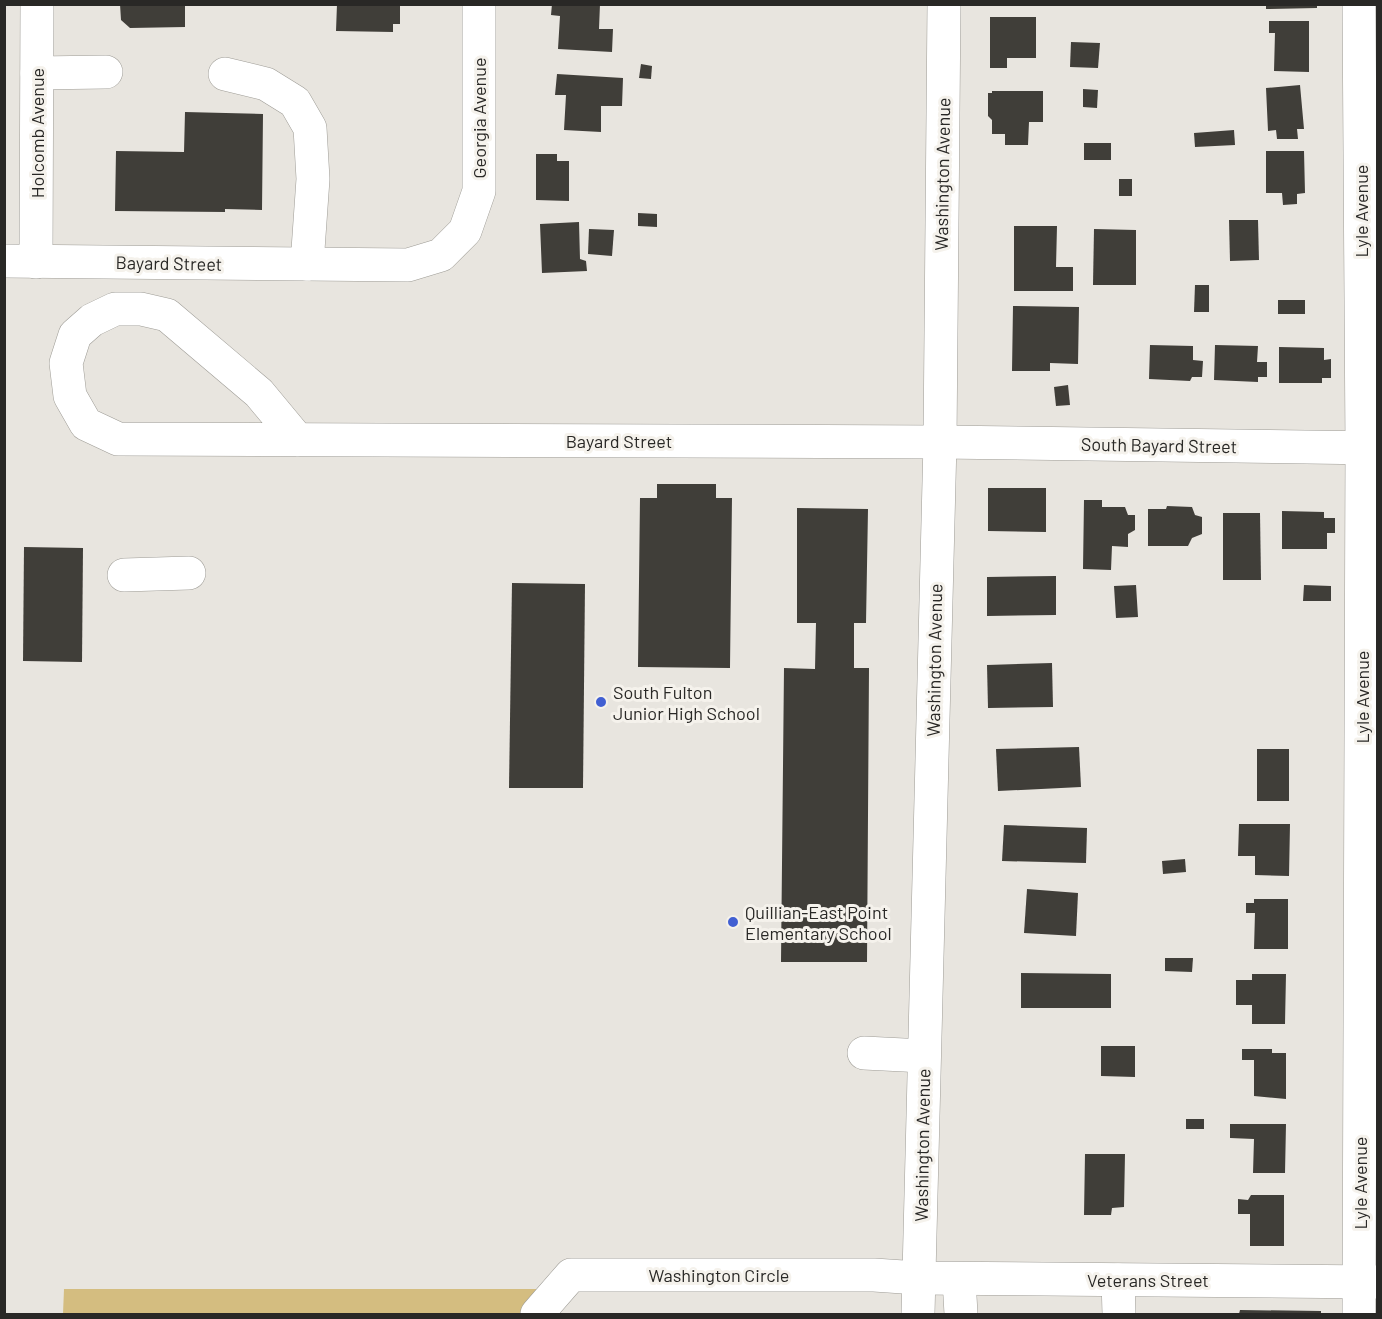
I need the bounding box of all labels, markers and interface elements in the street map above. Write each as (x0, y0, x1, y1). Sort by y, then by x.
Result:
street label: Georgia Avenue (468, 58, 490, 178)
street label: Holcomb Avenue (26, 68, 48, 198)
street label: Washington Avenue (930, 97, 954, 251)
street label: Lyle Avenue (1350, 165, 1372, 257)
street label: Bayard Street (116, 251, 222, 275)
street label: Bayard Street (566, 430, 672, 452)
street label: South Bayard Street (1081, 433, 1237, 457)
street label: Washington Avenue (922, 583, 946, 737)
street label: Lyle Avenue (1351, 651, 1373, 743)
place label: South Fulton Junior High School (613, 681, 760, 724)
marker: South Fulton Junior High School (594, 695, 608, 709)
place label: Quillian-East Point Elementary School (745, 901, 892, 944)
marker: Quillian-East Point Elementary School (726, 915, 740, 929)
street label: Washington Avenue (910, 1068, 934, 1222)
street label: Lyle Avenue (1349, 1137, 1371, 1229)
street label: Washington Circle (649, 1264, 789, 1286)
street label: Veterans Street (1087, 1269, 1209, 1291)

